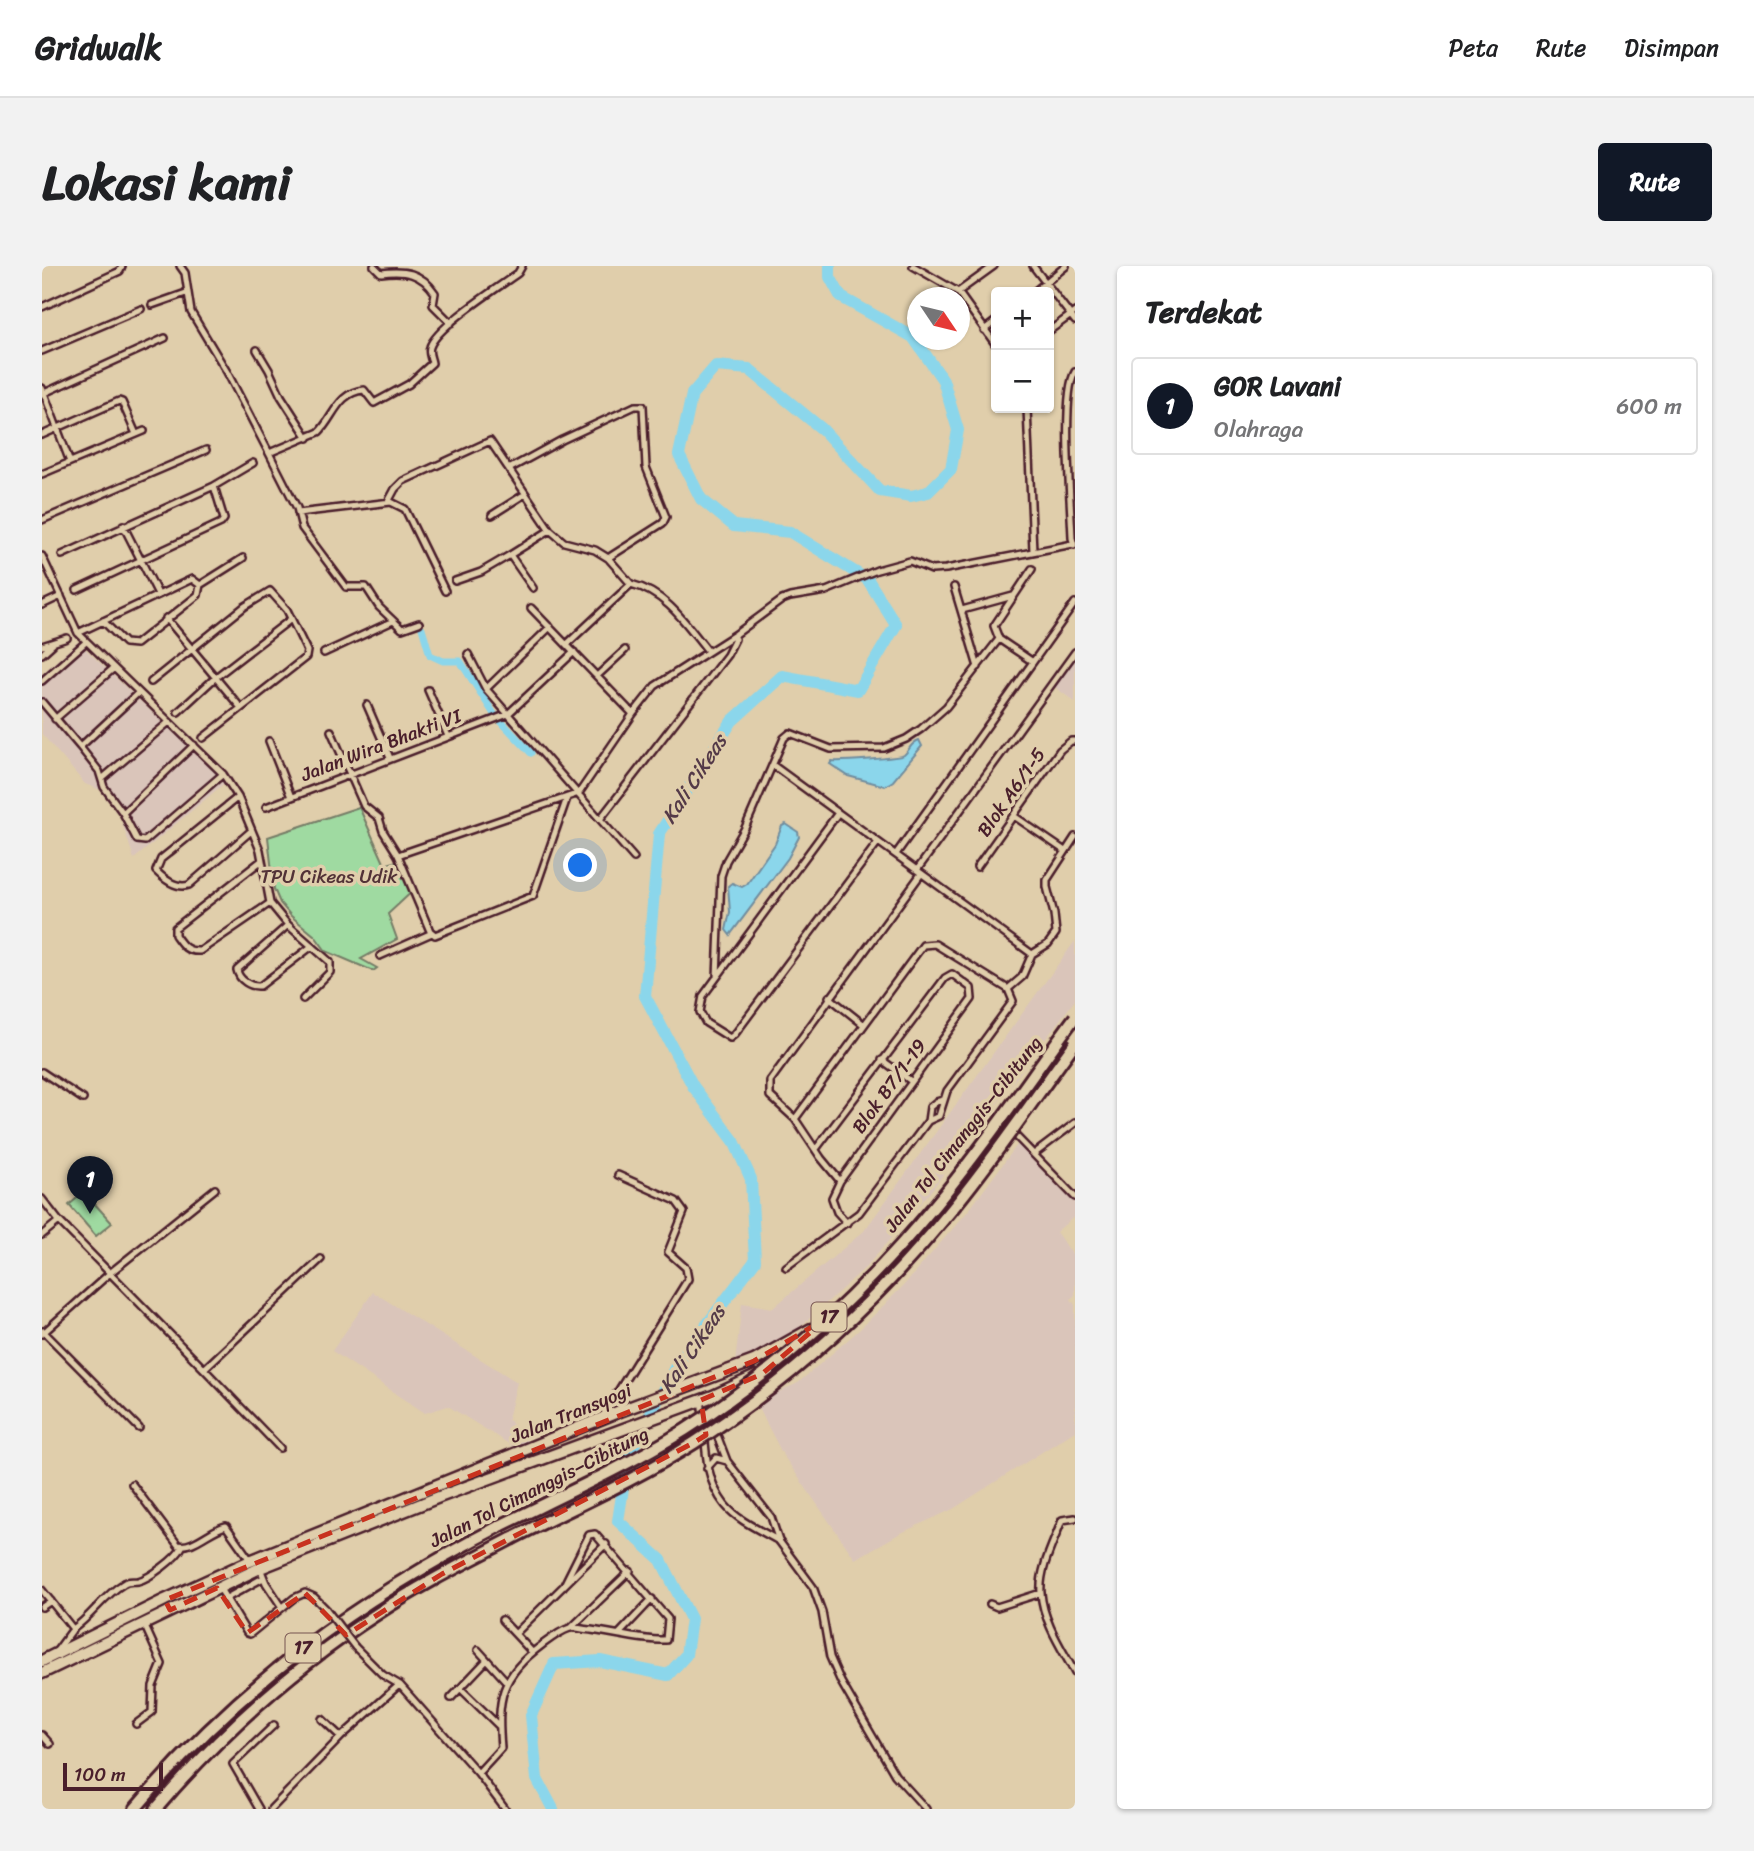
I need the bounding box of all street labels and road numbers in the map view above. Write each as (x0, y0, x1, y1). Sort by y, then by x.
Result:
street label: Jalan Wira Bhakti VI (295, 699, 467, 791)
street label: Blok A6/1-5 (968, 740, 1054, 844)
street label: Jalan Tol Cimanggis–Cibitung (875, 1028, 1051, 1240)
street label: Blok B7/1-19 (843, 1031, 935, 1141)
road number: 17 (812, 1302, 846, 1332)
street label: Jalan Transyogi (505, 1373, 637, 1453)
street label: Jalan Tol Cimanggis–Cibitung (423, 1417, 655, 1557)
road number: 17 (286, 1633, 320, 1662)

